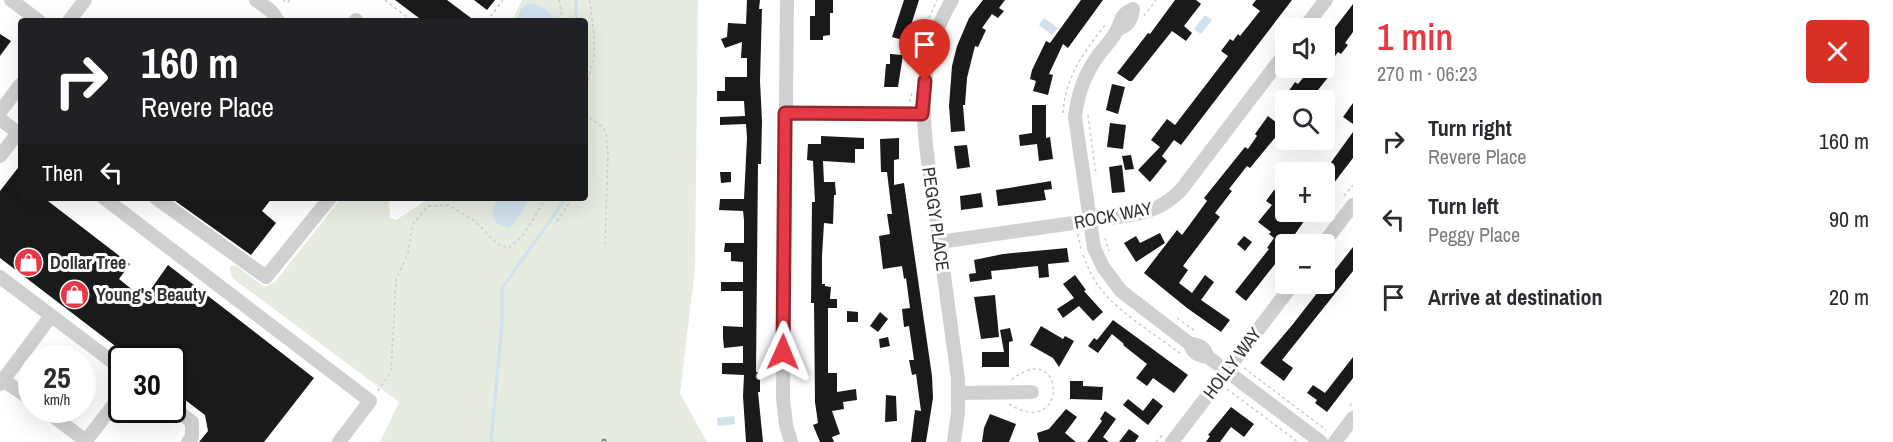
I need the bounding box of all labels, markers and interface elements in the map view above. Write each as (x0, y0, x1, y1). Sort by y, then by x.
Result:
text: 1 min (1377, 13, 1453, 61)
map controls (1275, 18, 1335, 294)
button: sound (1275, 18, 1335, 78)
pin (899, 19, 950, 81)
button: close (1806, 20, 1869, 83)
icon: arrive (908, 28, 941, 61)
text: 160 m (141, 35, 239, 91)
icon: right (42, 42, 120, 120)
text: 270 m · 06:23 (1377, 60, 1477, 87)
text: Revere Place (141, 89, 274, 125)
button: search (1275, 90, 1335, 150)
text: Turn right (1428, 113, 1512, 143)
icon: right (1377, 125, 1410, 158)
text: 160 m (1819, 126, 1869, 156)
text: Revere Place (1428, 143, 1526, 170)
icon: left (95, 156, 128, 189)
text: Then (42, 158, 83, 188)
button: + (1275, 162, 1335, 222)
street label: PEGGY PLACE (916, 165, 956, 273)
text: Turn left (1428, 191, 1499, 221)
street label: ROCK WAY (1072, 195, 1154, 235)
icon: left (1377, 203, 1410, 236)
text: 90 m (1829, 204, 1869, 234)
text: Peggy Place (1428, 221, 1520, 248)
button: − (1275, 234, 1335, 294)
shop icon: Dollar Tree (13, 246, 45, 278)
place label: Dollar Tree (50, 250, 126, 275)
shop icon: Young's Beauty (59, 278, 91, 310)
icon: arrive (1377, 281, 1410, 314)
place label: Young's Beauty (96, 282, 207, 307)
text: Arrive at destination (1428, 282, 1602, 312)
text: 20 m (1829, 282, 1869, 312)
position arrow (751, 320, 815, 384)
street label: HOLLY WAY (1197, 322, 1267, 404)
speed limit sign: 30 (108, 345, 186, 423)
text: 25 (43, 357, 71, 397)
text: km/h (44, 389, 70, 410)

